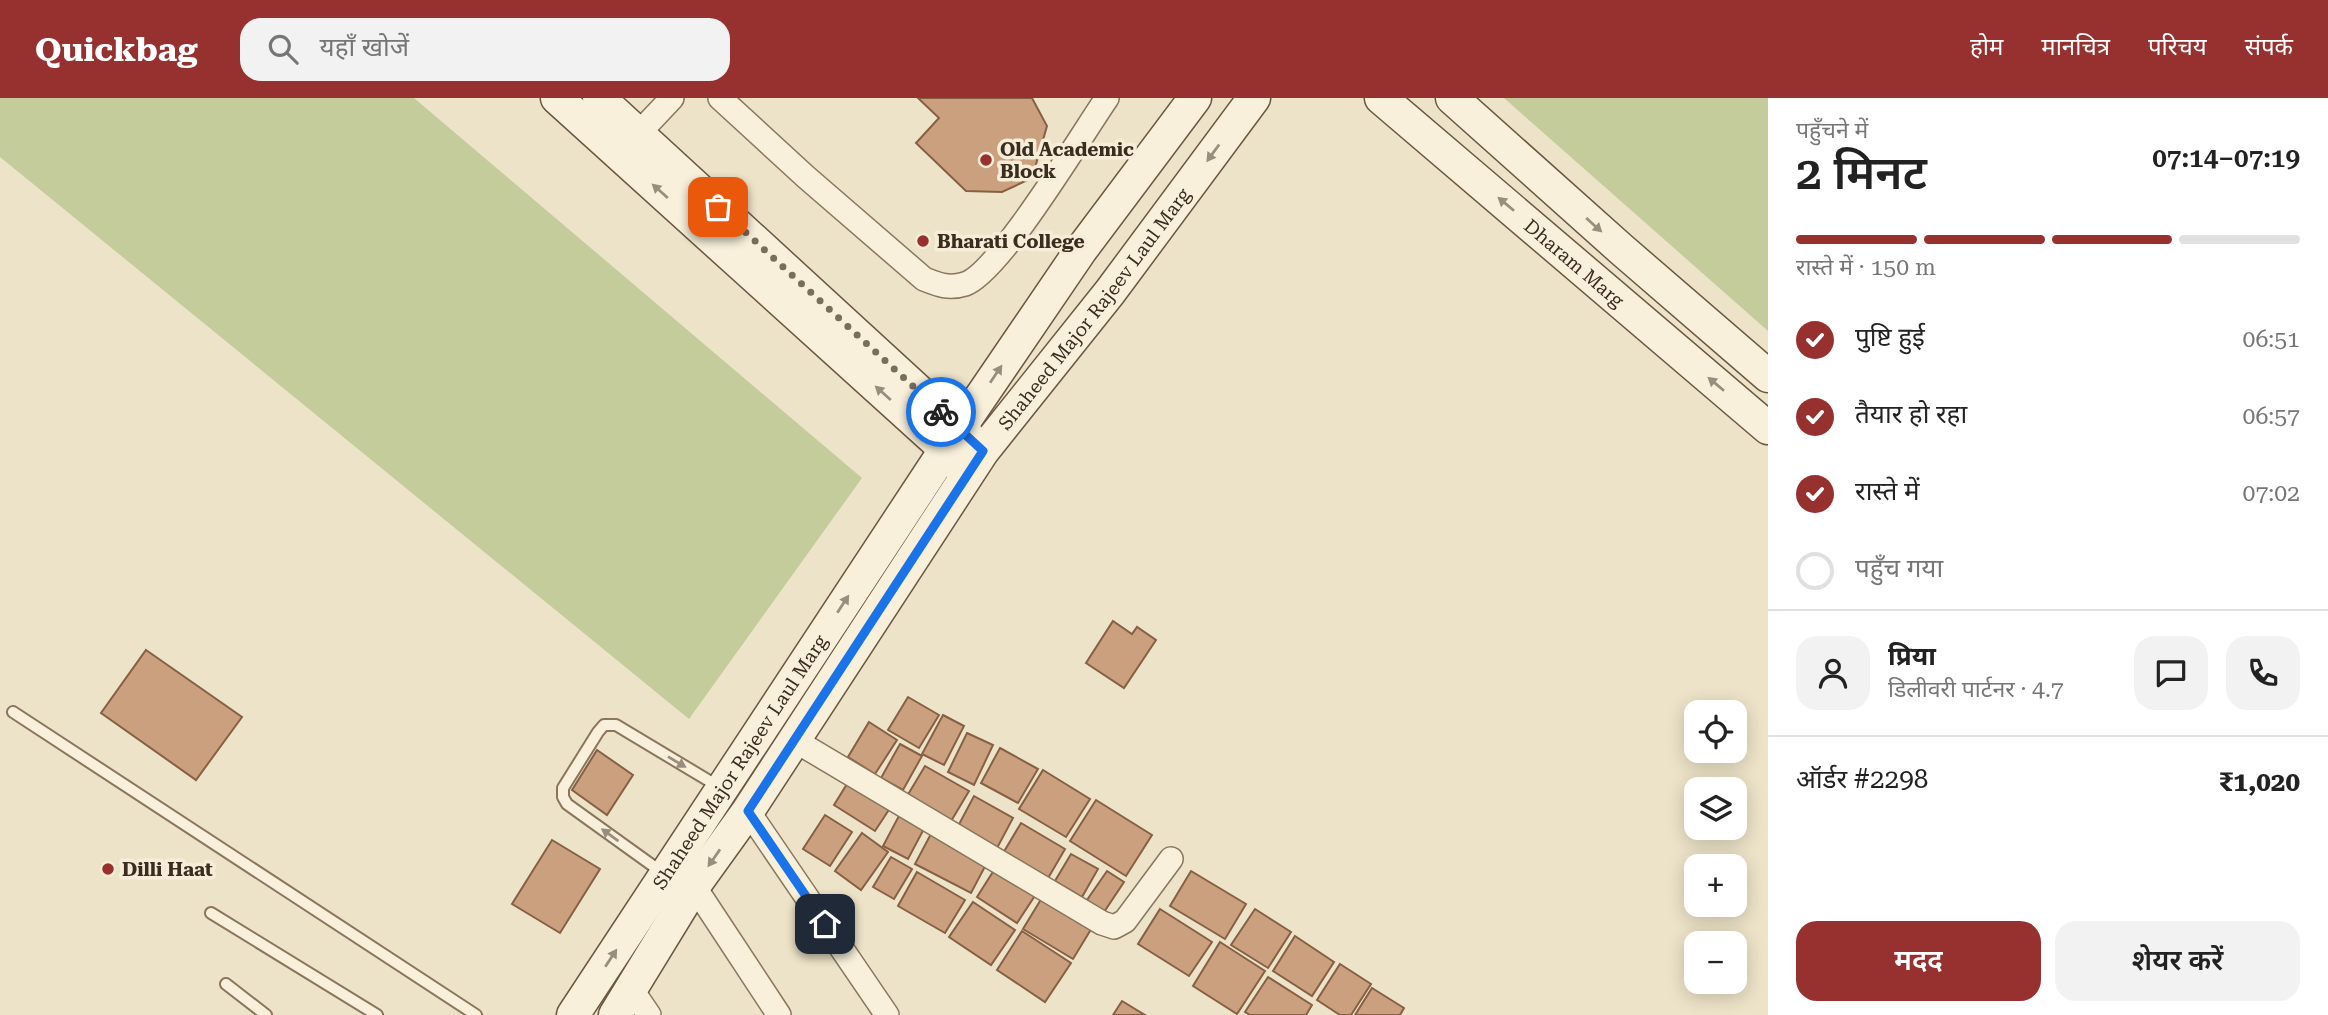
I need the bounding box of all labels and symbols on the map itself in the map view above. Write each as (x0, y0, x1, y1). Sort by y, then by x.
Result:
place label: Old Academic Block (1000, 138, 1134, 183)
one-way arrow (1206, 143, 1221, 161)
marker: Old Academic Block (978, 152, 994, 168)
pin (688, 177, 748, 237)
one-way arrow (652, 183, 669, 199)
street label: Shaheed Major Rajeev Laul Marg (993, 183, 1195, 435)
one-way arrow (1497, 197, 1514, 212)
street label: Dharam Marg (1519, 214, 1629, 312)
one-way arrow (1585, 217, 1602, 233)
place label: Bharati College (937, 230, 1085, 253)
marker: Bharati College (915, 233, 931, 249)
one-way arrow (989, 365, 1003, 383)
one-way arrow (1707, 376, 1725, 392)
courier (906, 377, 976, 447)
one-way arrow (874, 385, 892, 401)
one-way arrow (837, 594, 850, 614)
street label: Shaheed Major Rajeev Laul Marg (648, 631, 832, 894)
one-way arrow (667, 755, 686, 768)
one-way arrow (601, 828, 619, 842)
one-way arrow (707, 849, 721, 867)
place label: Dilli Haat (122, 858, 213, 881)
marker: Dilli Haat (100, 861, 116, 877)
pin (795, 894, 855, 954)
one-way arrow (604, 948, 617, 968)

